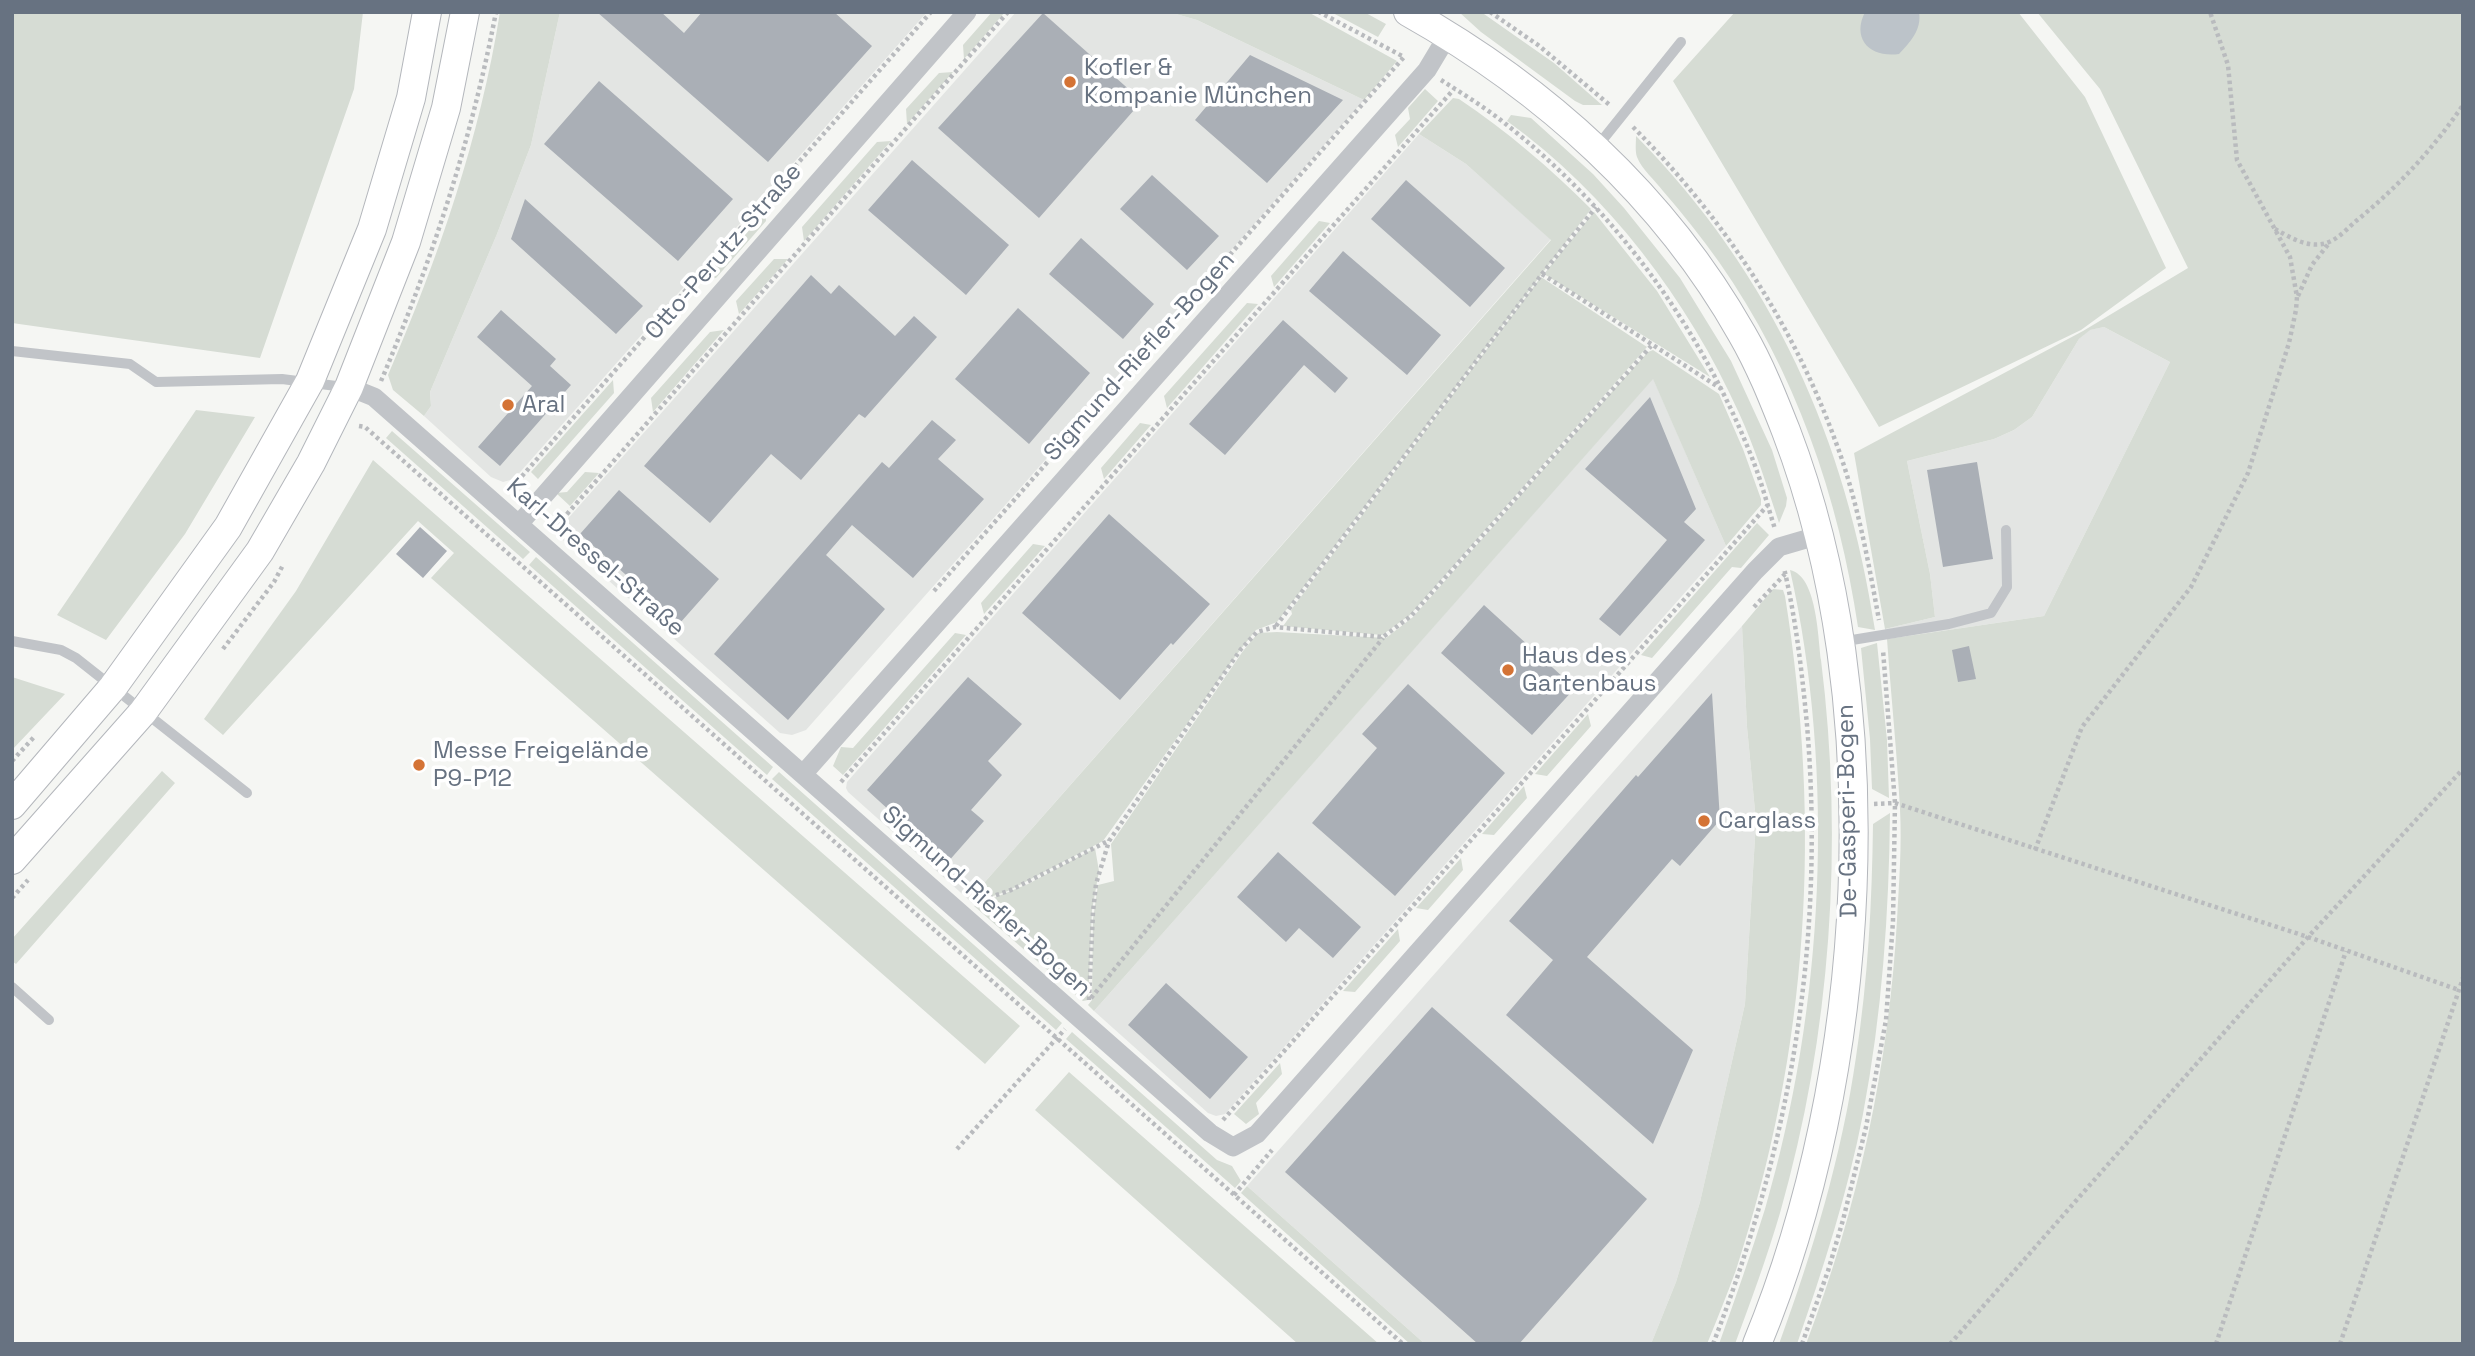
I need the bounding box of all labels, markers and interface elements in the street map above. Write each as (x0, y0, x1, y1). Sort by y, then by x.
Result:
place label: Kofler & Kompanie München (1084, 54, 1312, 110)
marker: Kofler & Kompanie München (1062, 74, 1078, 90)
street label: Otto-Perutz-Straße (640, 158, 808, 346)
street label: Sigmund-Riefler-Bogen (1038, 246, 1242, 468)
place label: Aral (522, 391, 565, 419)
marker: Aral (500, 397, 516, 413)
street label: Karl-Dressel-Straße (500, 473, 690, 643)
place label: Haus des Gartenbaus (1522, 642, 1657, 698)
marker: Haus des Gartenbaus (1500, 662, 1516, 678)
street label: De-Gasperi-Bogen (1832, 704, 1864, 918)
place label: Messe Freigelände P9-P12 (433, 737, 649, 793)
marker: Messe Freigelände P9-P12 (411, 757, 427, 773)
street label: Sigmund-Riefler-Bogen (875, 800, 1097, 1004)
place label: Carglass (1718, 807, 1816, 835)
marker: Carglass (1696, 813, 1712, 829)

